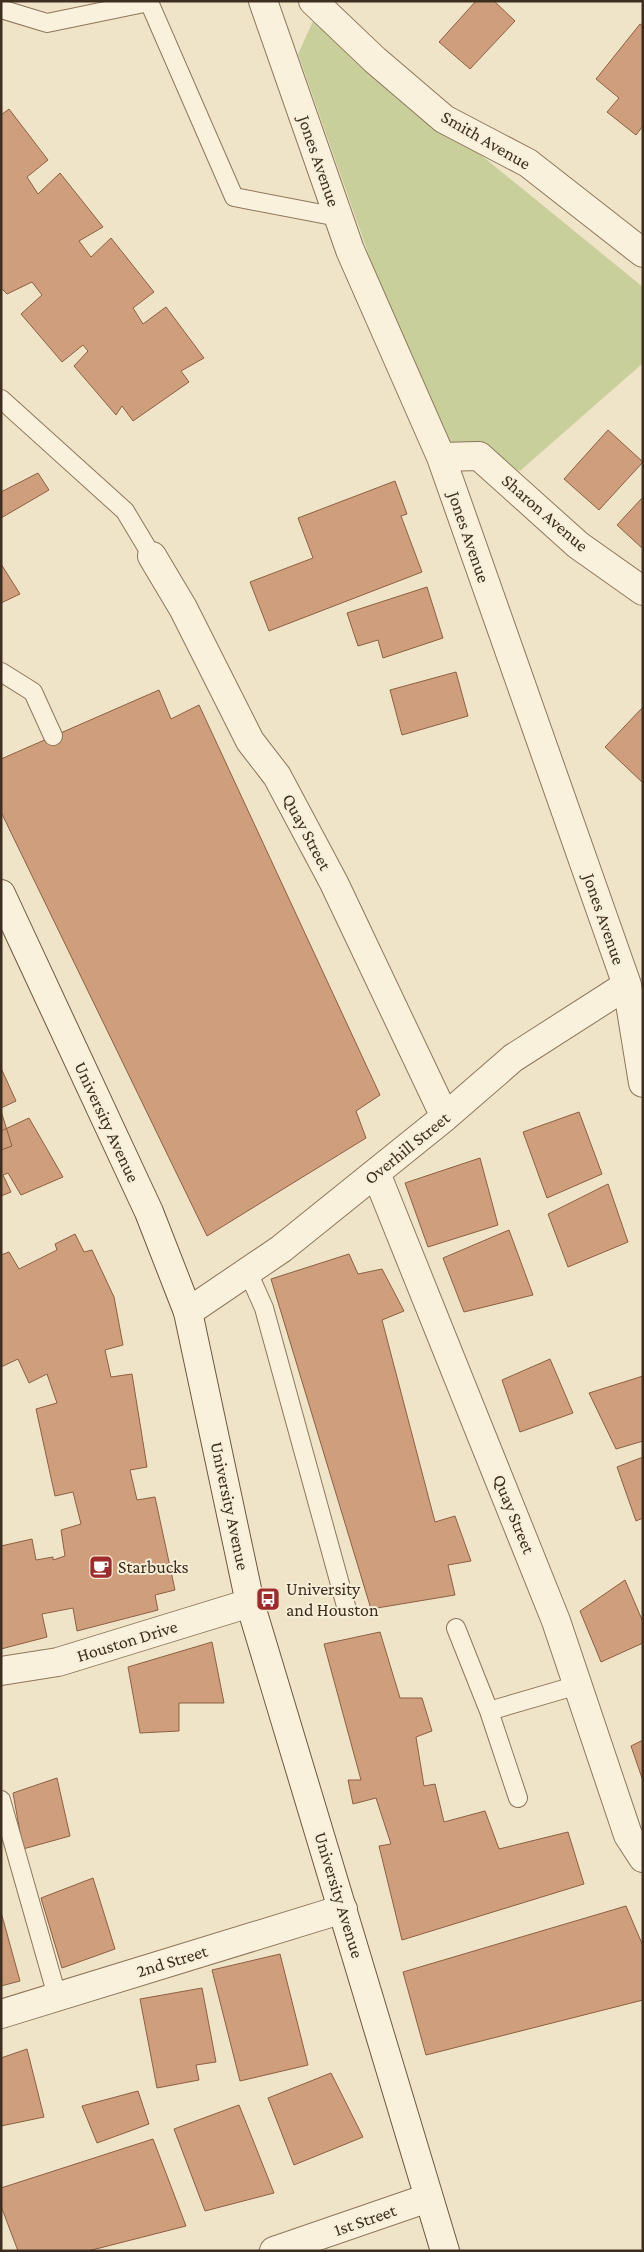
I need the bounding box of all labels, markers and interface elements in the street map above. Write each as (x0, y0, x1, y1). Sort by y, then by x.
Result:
street label: Smith Avenue (438, 106, 534, 174)
street label: Jones Avenue (293, 111, 344, 209)
street label: Sharon Avenue (498, 470, 592, 556)
street label: Jones Avenue (443, 487, 494, 585)
street label: Quay Street (279, 790, 336, 875)
street label: Jones Avenue (578, 869, 629, 967)
street label: University Avenue (70, 1059, 144, 1186)
street label: Overhill Street (360, 1107, 454, 1188)
street label: University Avenue (207, 1440, 253, 1572)
street label: Quay Street (489, 1471, 539, 1558)
cafe icon: Starbucks (88, 1554, 114, 1580)
place label: Starbucks (118, 1557, 189, 1577)
place label: University and Houston (286, 1579, 379, 1620)
bus stop icon: University and Houston (255, 1586, 281, 1612)
street label: Houston Drive (74, 1616, 180, 1666)
street label: University Avenue (310, 1830, 368, 1960)
street label: 2nd Street (134, 1940, 211, 1981)
street label: 1st Street (331, 2200, 400, 2240)

